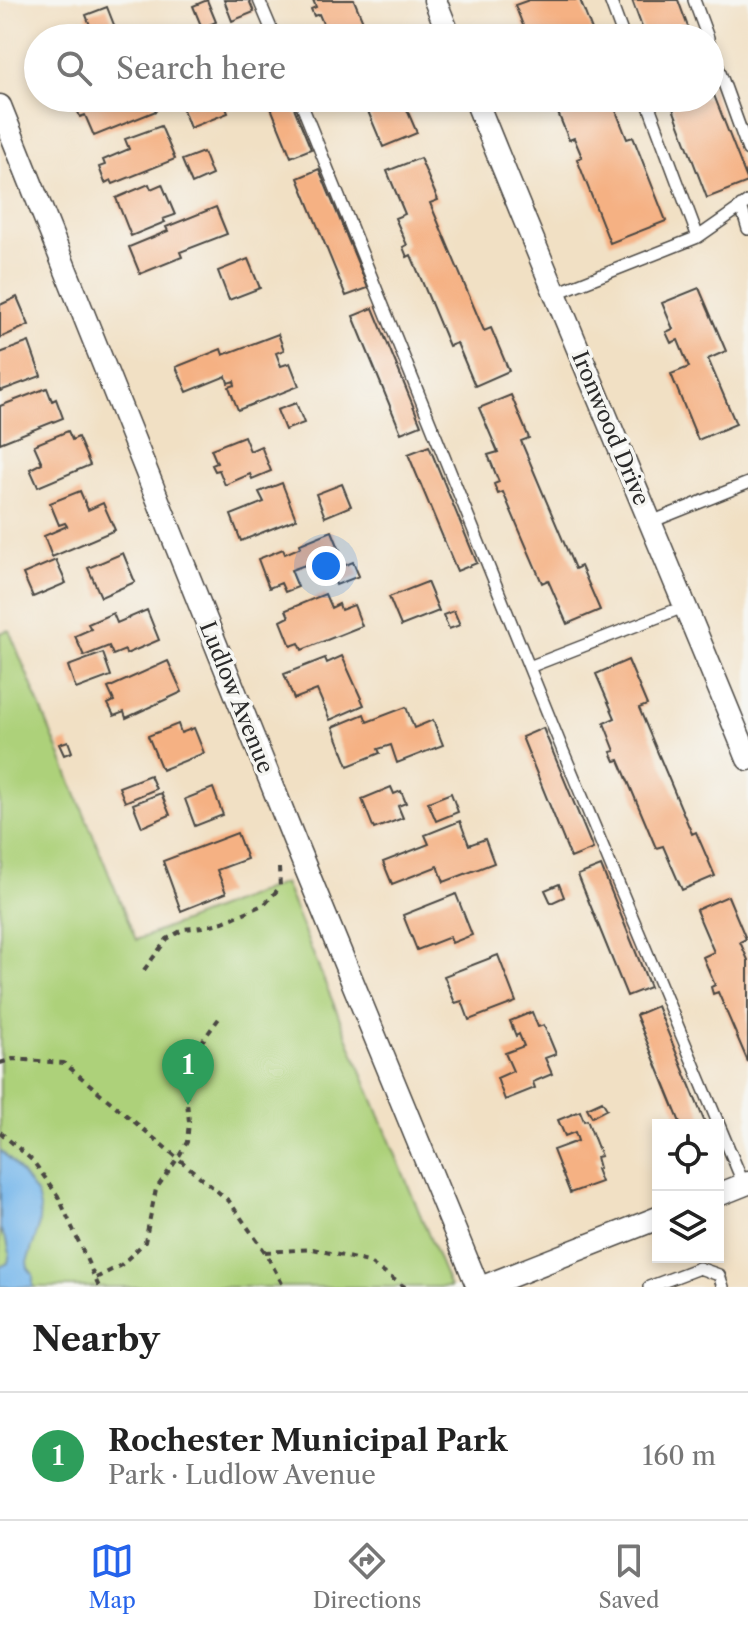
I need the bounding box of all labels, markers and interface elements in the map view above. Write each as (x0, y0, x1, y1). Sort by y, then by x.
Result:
search box (24, 24, 724, 112)
icon: search (52, 46, 96, 90)
text: Search here (116, 50, 286, 87)
street label: Ironwood Drive (566, 347, 655, 509)
your location (306, 546, 346, 586)
street label: Ludlow Avenue (194, 617, 279, 777)
pin: 1 (162, 1039, 214, 1105)
map controls (652, 1119, 724, 1263)
button: locate (652, 1119, 724, 1191)
button: layers (652, 1191, 724, 1263)
text: Nearby (32, 1318, 160, 1360)
text: Rochester Municipal Park (108, 1422, 507, 1459)
text: 1 (52, 1440, 64, 1472)
text: 160 m (642, 1440, 716, 1472)
text: Park · Ludlow Avenue (108, 1459, 376, 1491)
tab: Map (88, 1539, 136, 1614)
tab: Directions (313, 1539, 421, 1614)
tab: Saved (598, 1539, 659, 1614)

